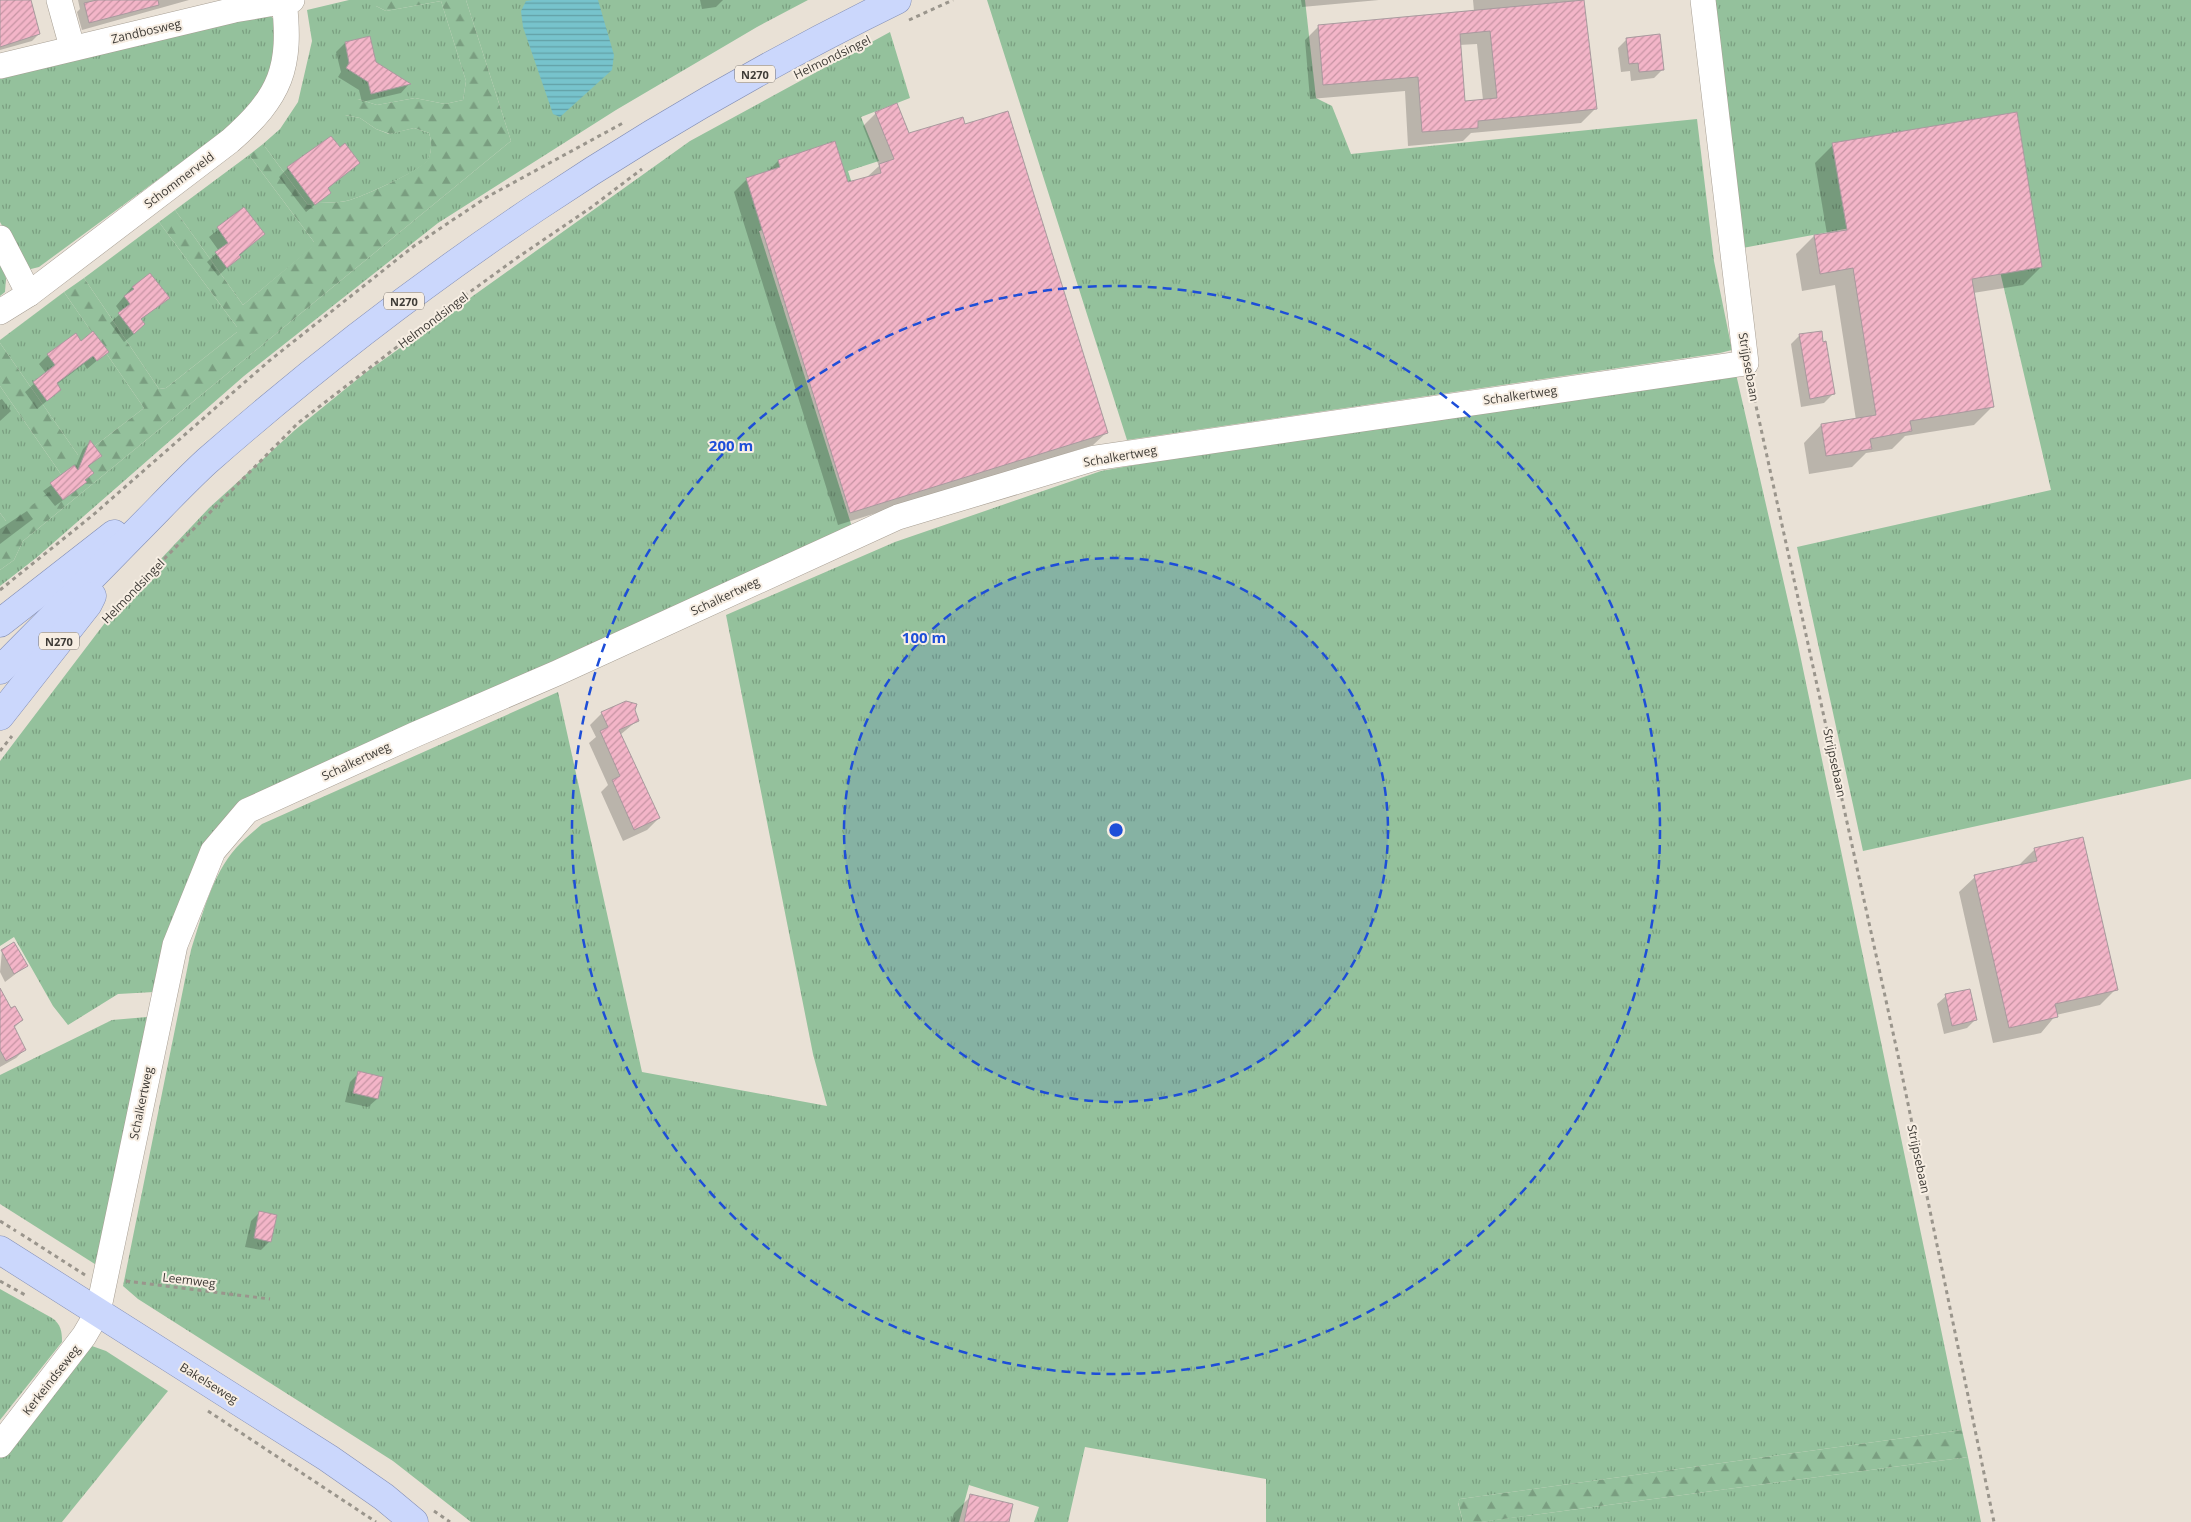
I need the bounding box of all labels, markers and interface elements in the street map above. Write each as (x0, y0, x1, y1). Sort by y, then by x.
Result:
street label: Zandbosweg (109, 15, 183, 47)
street label: Helmondsingel (791, 31, 873, 83)
road number: N270 (735, 66, 775, 82)
street label: Schommerveld (140, 148, 218, 212)
street label: Helmondsingel (394, 288, 472, 352)
road number: N270 (384, 292, 424, 310)
street label: Strijpsebaan (1735, 331, 1763, 403)
street label: Schalkertweg (1482, 381, 1558, 409)
text: 200 m (709, 435, 753, 455)
street label: Schalkertweg (1082, 441, 1158, 471)
street label: Helmondsingel (98, 555, 168, 627)
street label: Schalkertweg (688, 572, 763, 619)
text: 100 m (902, 627, 946, 647)
road number: N270 (39, 632, 79, 649)
street label: Strijpsebaan (1819, 727, 1851, 799)
street label: Schalkertweg (319, 737, 394, 784)
centre of rings (1107, 821, 1125, 839)
street label: Schalkertweg (125, 1064, 157, 1141)
street label: Strijpsebaan (1903, 1123, 1935, 1195)
street label: Leemweg (161, 1268, 217, 1292)
street label: Kerkeindseweg (18, 1341, 84, 1419)
street label: Bakelseweg (177, 1358, 242, 1408)

